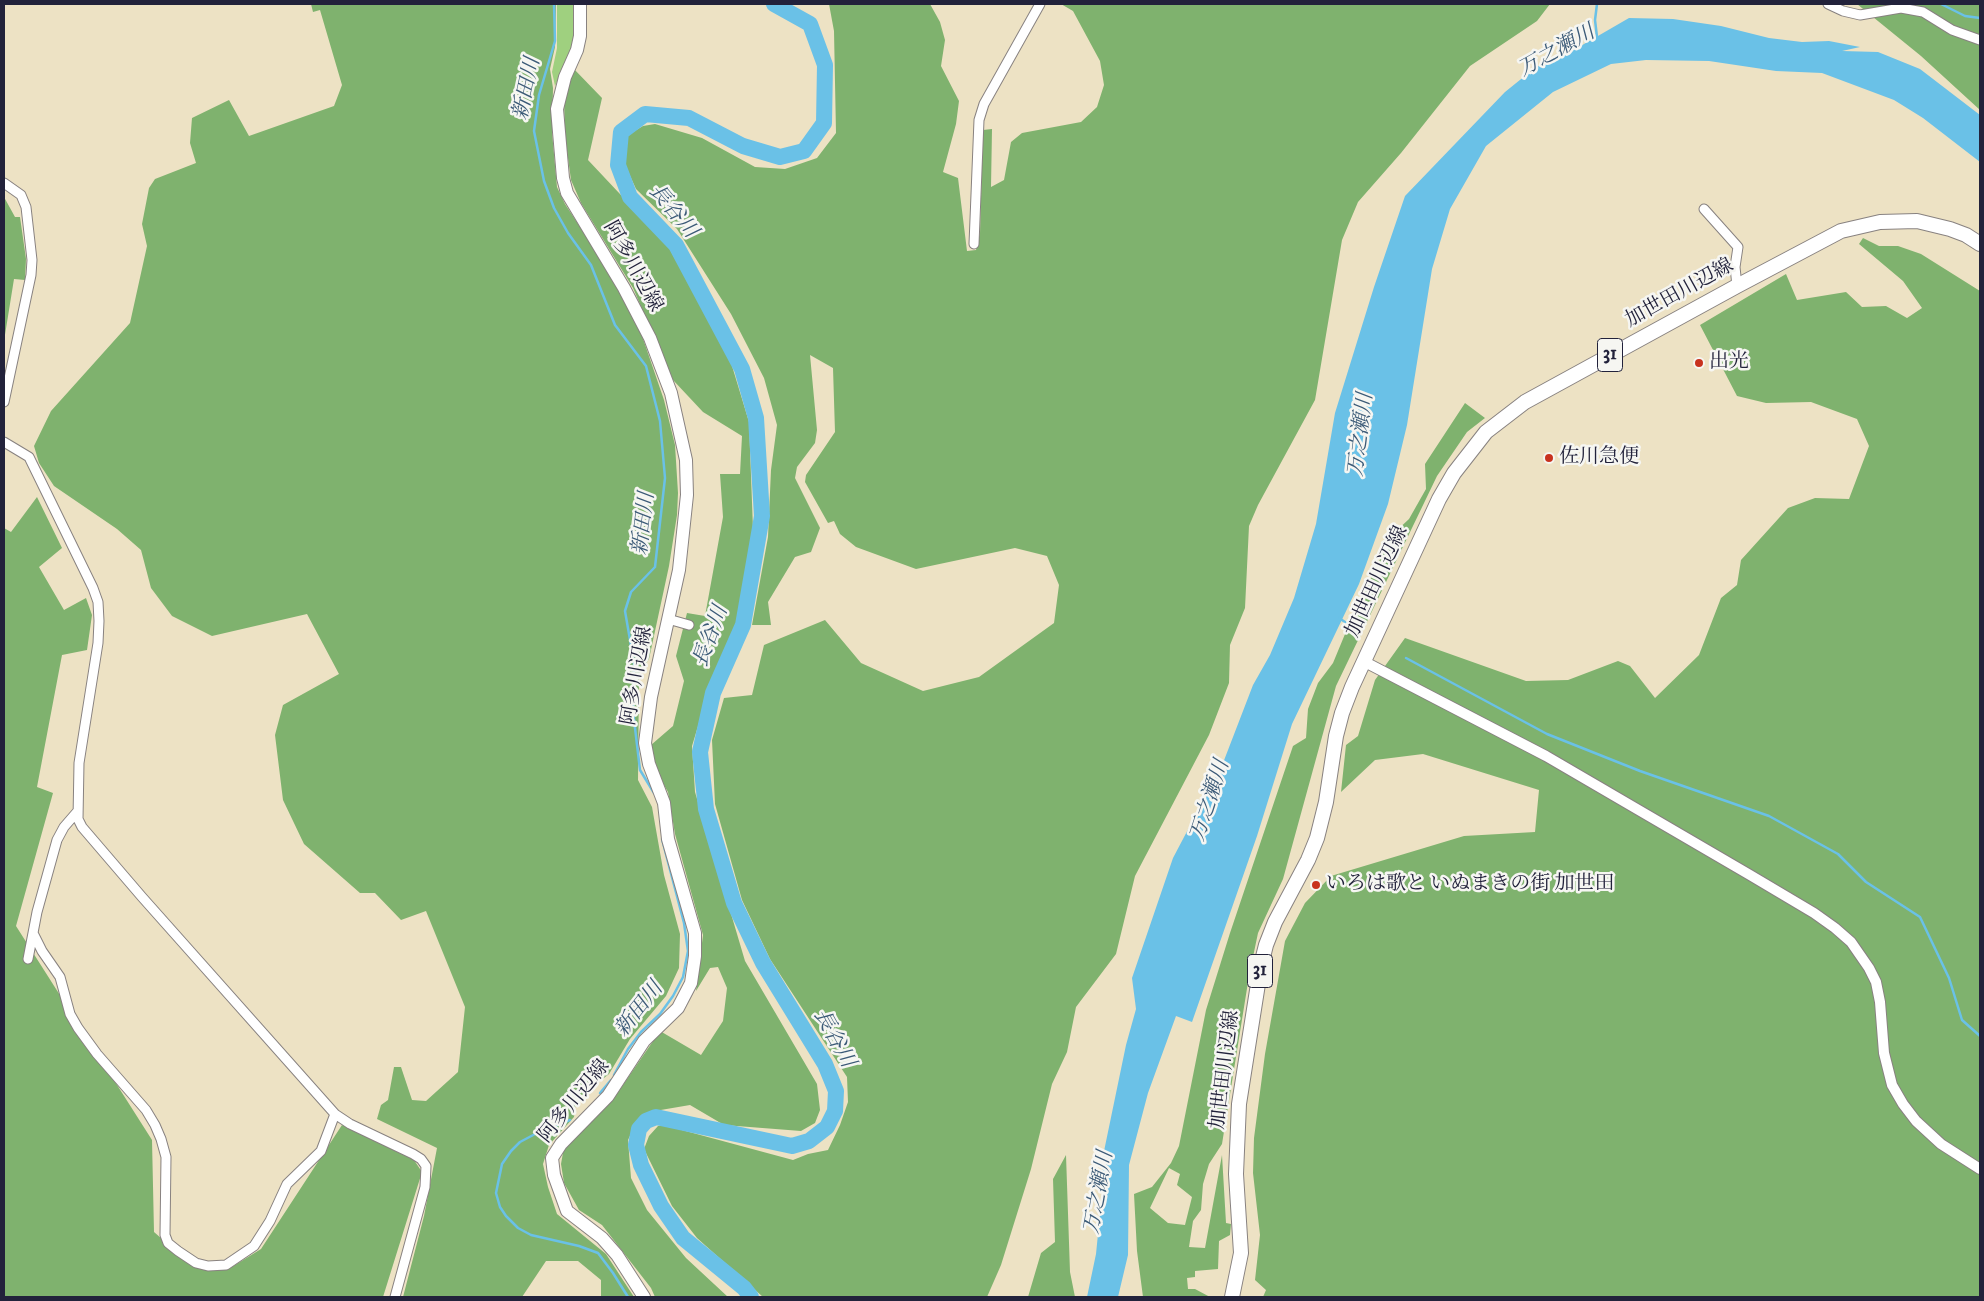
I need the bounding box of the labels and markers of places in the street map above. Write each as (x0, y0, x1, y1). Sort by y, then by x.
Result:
place label: 出光 (1709, 351, 1749, 375)
marker: 出光 (1693, 357, 1705, 369)
place label: 佐川急便 (1559, 446, 1639, 470)
marker: 佐川急便 (1543, 452, 1555, 464)
place label: いろは歌と いぬまきの街 加世田 (1326, 873, 1615, 897)
marker: いろは歌と いぬまきの街 加世田 (1310, 879, 1322, 891)

